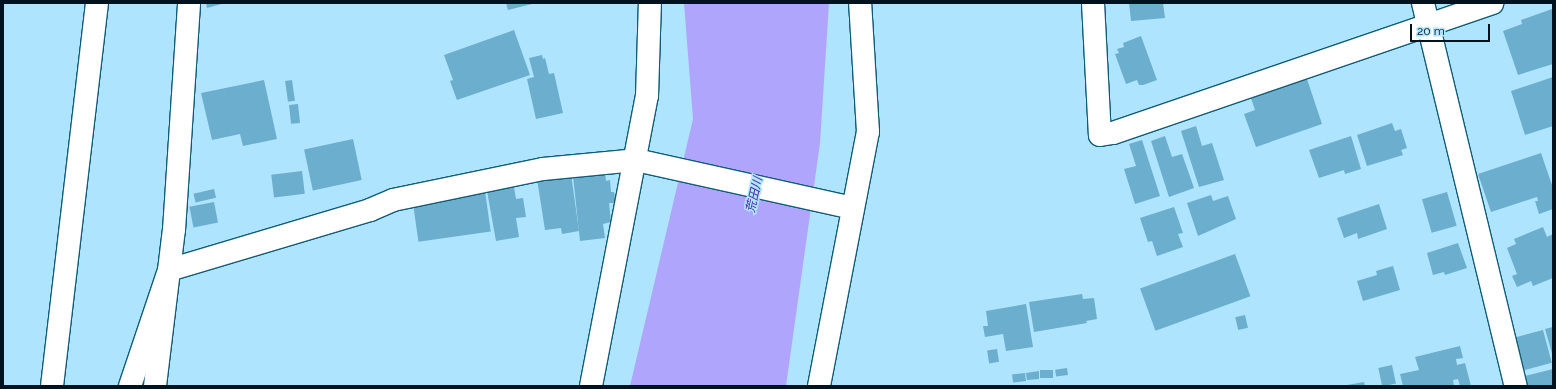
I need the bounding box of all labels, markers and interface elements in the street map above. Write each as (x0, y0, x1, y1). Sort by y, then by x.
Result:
scale bar (1412, 16, 1492, 42)
text: 20 m (1417, 24, 1445, 38)
water label: 荒田川 (744, 176, 766, 214)

